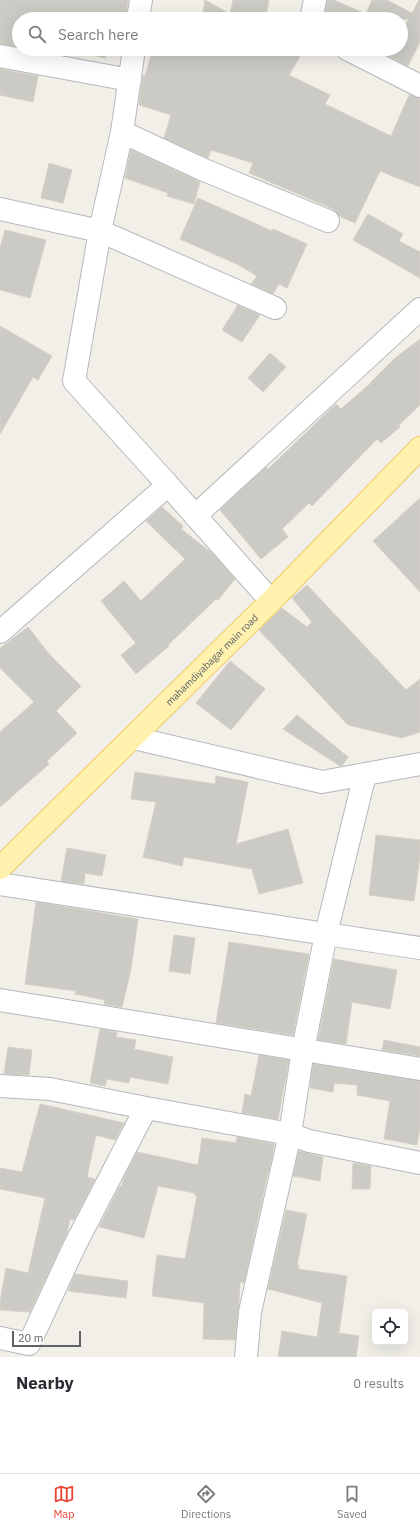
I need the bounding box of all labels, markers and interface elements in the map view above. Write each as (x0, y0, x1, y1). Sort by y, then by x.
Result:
search box (12, 12, 408, 56)
icon: search (26, 23, 48, 45)
text: Search here (58, 25, 138, 44)
street label: mahamdiyabagar main road (163, 611, 261, 708)
map controls (372, 1309, 408, 1345)
button: locate (372, 1309, 408, 1345)
scale bar (12, 1329, 81, 1348)
text: 20 m (18, 1331, 43, 1345)
text: Nearby (16, 1372, 74, 1394)
text: 0 results (353, 1375, 404, 1392)
tab: Map (53, 1483, 75, 1521)
tab: Directions (181, 1483, 231, 1521)
tab: Saved (337, 1483, 367, 1521)

